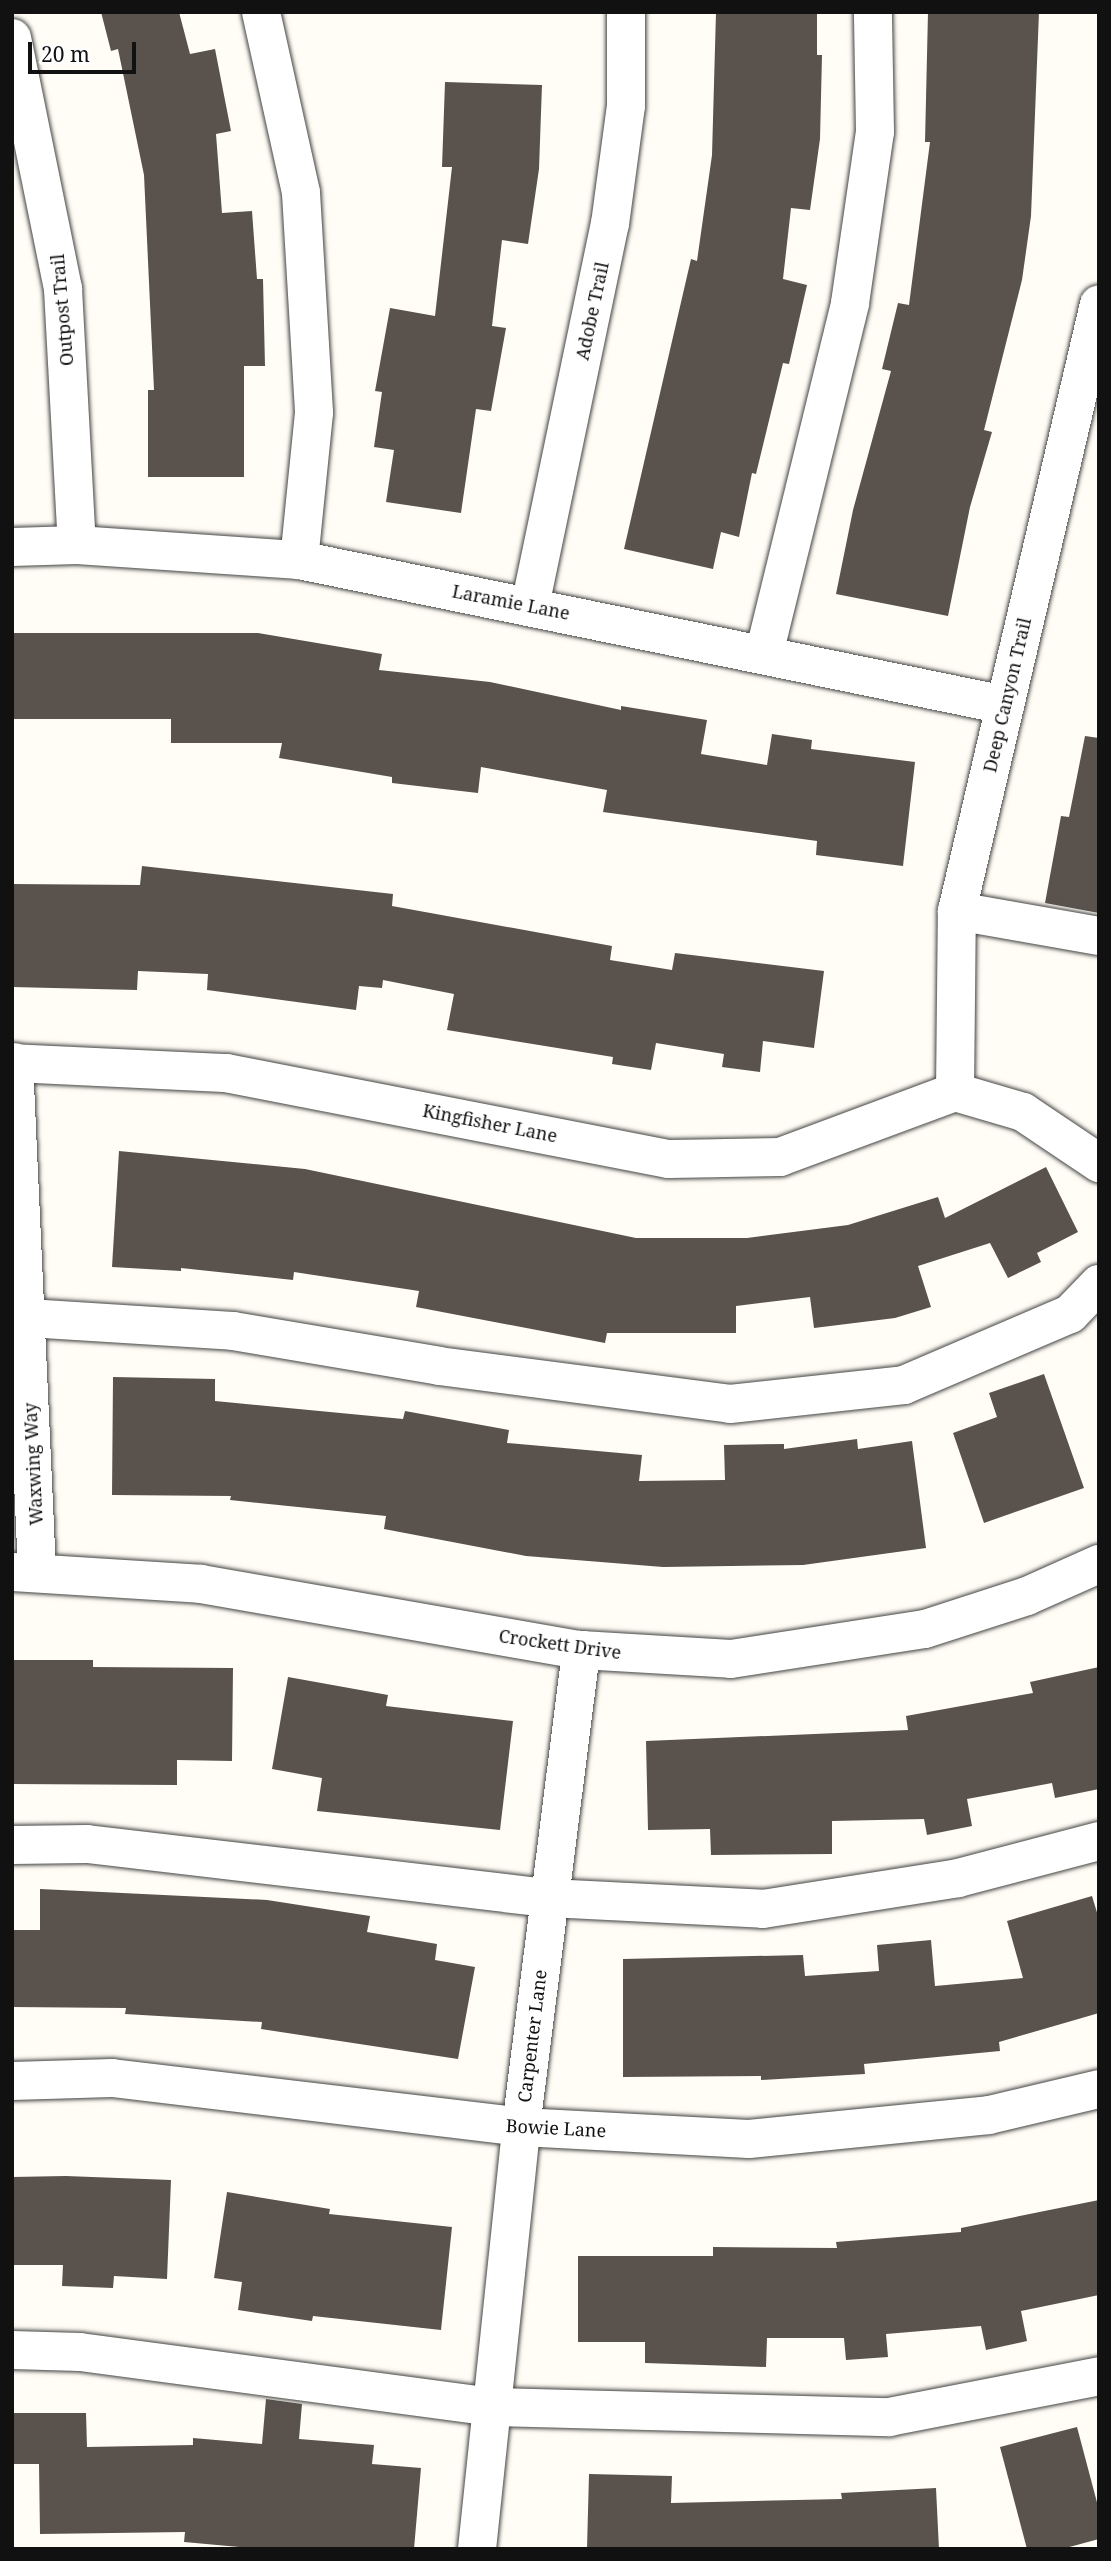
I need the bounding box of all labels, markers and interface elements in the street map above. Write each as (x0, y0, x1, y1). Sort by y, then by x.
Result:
scale bar (32, 28, 140, 72)
text: 20 m (41, 40, 90, 68)
street label: Outpost Trail (46, 253, 78, 367)
street label: Adobe Trail (571, 260, 613, 362)
street label: Laramie Lane (450, 580, 572, 624)
street label: Deep Canyon Trail (979, 616, 1035, 774)
street label: Kingfisher Lane (421, 1099, 559, 1147)
street label: Waxwing Way (19, 1402, 47, 1526)
street label: Crockett Drive (497, 1625, 623, 1663)
street label: Carpenter Lane (513, 1968, 551, 2104)
street label: Bowie Lane (505, 2115, 607, 2141)

